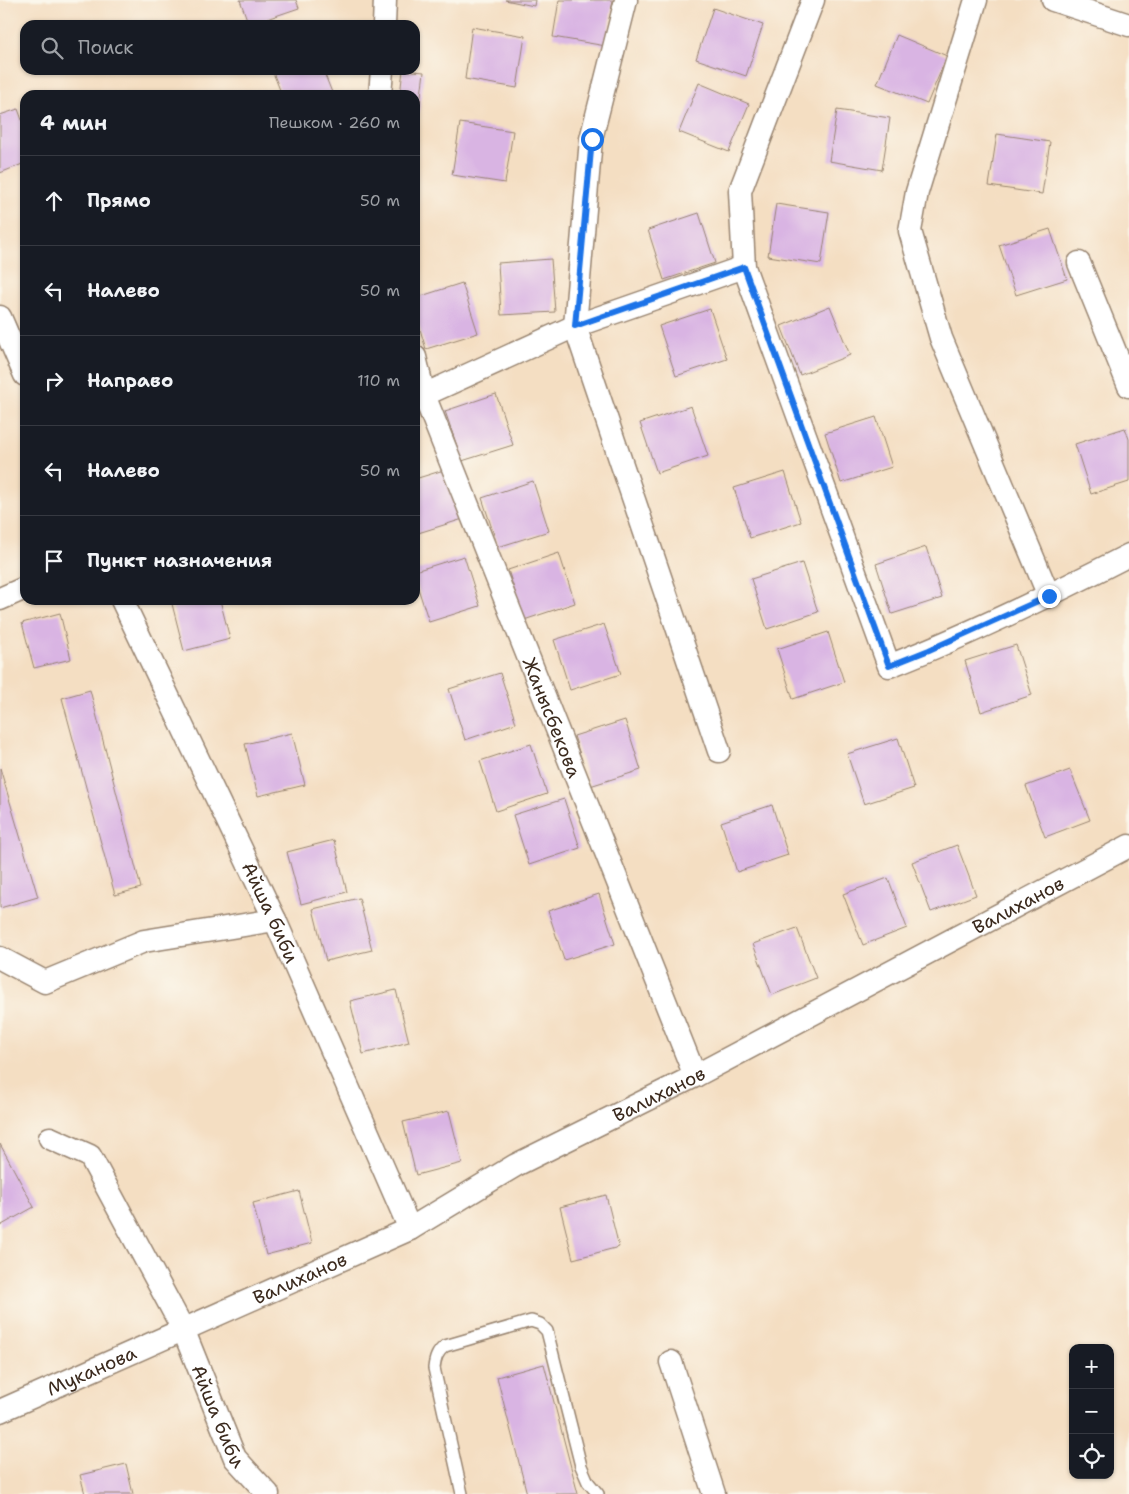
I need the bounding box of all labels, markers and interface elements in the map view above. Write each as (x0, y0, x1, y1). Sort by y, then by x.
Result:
search box (20, 20, 420, 75)
icon: search (38, 34, 66, 62)
text: Поиск (78, 35, 133, 60)
text: 4 мин (40, 109, 107, 137)
text: Пешком · 260 m (269, 112, 400, 133)
route start (581, 128, 604, 151)
icon: ahead (40, 187, 68, 215)
text: Прямо (87, 188, 151, 213)
text: 50 m (360, 190, 400, 211)
icon: left (40, 277, 68, 305)
text: Налево (87, 278, 160, 303)
text: 50 m (360, 280, 400, 301)
icon: right (40, 367, 68, 395)
text: Направо (87, 368, 173, 393)
text: 110 m (357, 370, 400, 391)
icon: left (40, 457, 68, 485)
text: Налево (87, 458, 160, 483)
text: 50 m (360, 460, 400, 481)
icon: arrive (40, 547, 68, 575)
text: Пункт назначения (87, 548, 272, 573)
route end (1038, 585, 1061, 608)
street label: Жанысбекова (517, 653, 588, 781)
street label: Айша биби (237, 858, 305, 967)
street label: Валиханов (968, 870, 1068, 939)
street label: Валиханов (608, 1060, 710, 1127)
street label: Валиханов (249, 1246, 351, 1310)
street label: Муканова (43, 1340, 140, 1401)
map controls (1069, 1344, 1114, 1479)
button: + (1069, 1344, 1114, 1389)
street label: Айша биби (186, 1361, 250, 1473)
button: − (1069, 1389, 1114, 1434)
button: locate (1069, 1434, 1114, 1479)

